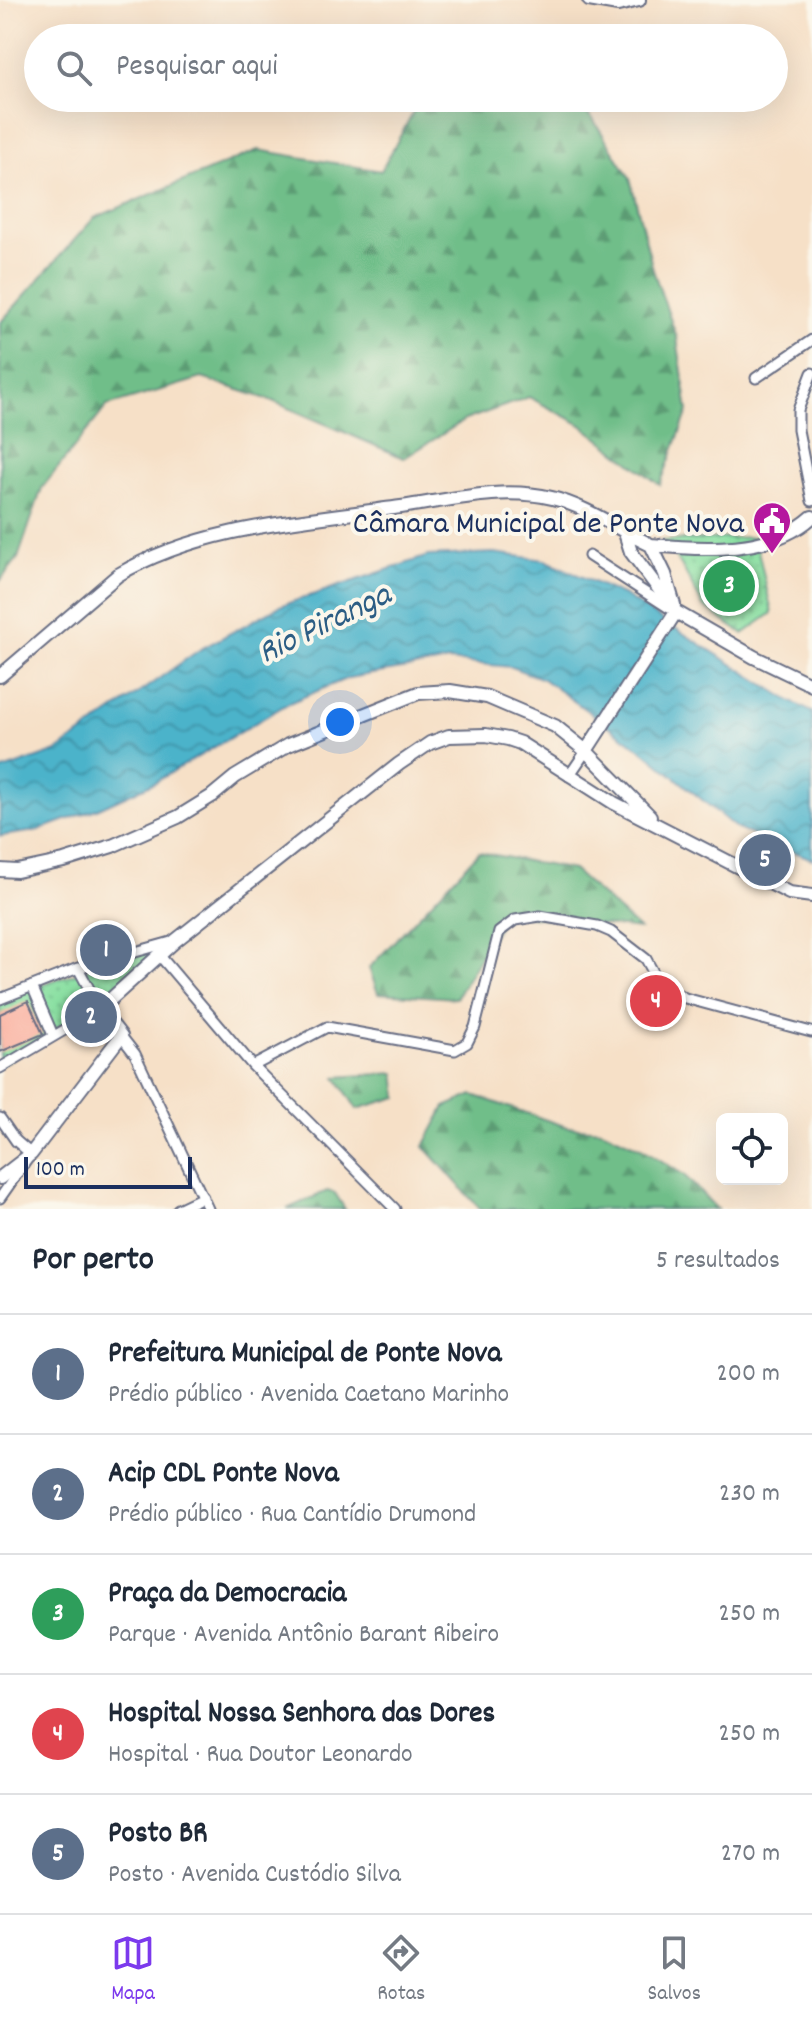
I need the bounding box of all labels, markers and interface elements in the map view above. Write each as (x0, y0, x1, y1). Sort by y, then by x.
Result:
search box (24, 24, 788, 112)
icon: search (52, 46, 96, 90)
text: Pesquisar aqui (116, 47, 278, 90)
public building icon: Câmara Municipal de Ponte Nova (751, 500, 793, 555)
place label: Câmara Municipal de Ponte Nova (353, 503, 745, 549)
pin: 3 (703, 556, 755, 616)
water label: Rio Piranga (251, 572, 402, 679)
your location (320, 702, 360, 742)
pin: 5 (739, 830, 791, 890)
pin: 1 (80, 920, 132, 980)
pin: 4 (630, 971, 682, 1031)
pin: 2 (65, 987, 117, 1047)
map controls (716, 1113, 788, 1185)
button: locate (716, 1113, 788, 1185)
scale bar (24, 1153, 192, 1189)
text: 100 m (36, 1155, 85, 1186)
text: Por perto (32, 1237, 154, 1286)
text: 5 resultados (656, 1243, 780, 1280)
text: Prefeitura Municipal de Ponte Nova (108, 1334, 501, 1377)
text: 1 (55, 1356, 61, 1393)
text: 200 m (716, 1356, 780, 1393)
text: Prédio público · Avenida Caetano Marinho (108, 1377, 509, 1414)
text: Acip CDL Ponte Nova (108, 1454, 339, 1497)
text: 2 (52, 1476, 64, 1513)
text: 230 m (719, 1476, 780, 1513)
text: Prédio público · Rua Cantídio Drumond (108, 1497, 476, 1534)
text: Praça da Democracia (108, 1574, 346, 1617)
text: 3 (52, 1596, 64, 1633)
text: 250 m (719, 1596, 780, 1633)
text: Parque · Avenida Antônio Barant Ribeiro (108, 1617, 499, 1654)
text: Hospital Nossa Senhora das Dores (108, 1694, 495, 1737)
text: 4 (53, 1716, 63, 1753)
text: 250 m (719, 1716, 780, 1753)
text: Hospital · Rua Doutor Leonardo (108, 1737, 413, 1774)
text: Posto BR (108, 1814, 208, 1857)
text: 5 (52, 1836, 64, 1873)
text: 270 m (721, 1836, 780, 1873)
text: Posto · Avenida Custódio Silva (108, 1857, 401, 1894)
tab: Mapa (111, 1931, 155, 2010)
tab: Rotas (377, 1931, 425, 2010)
tab: Salvos (647, 1931, 701, 2010)

